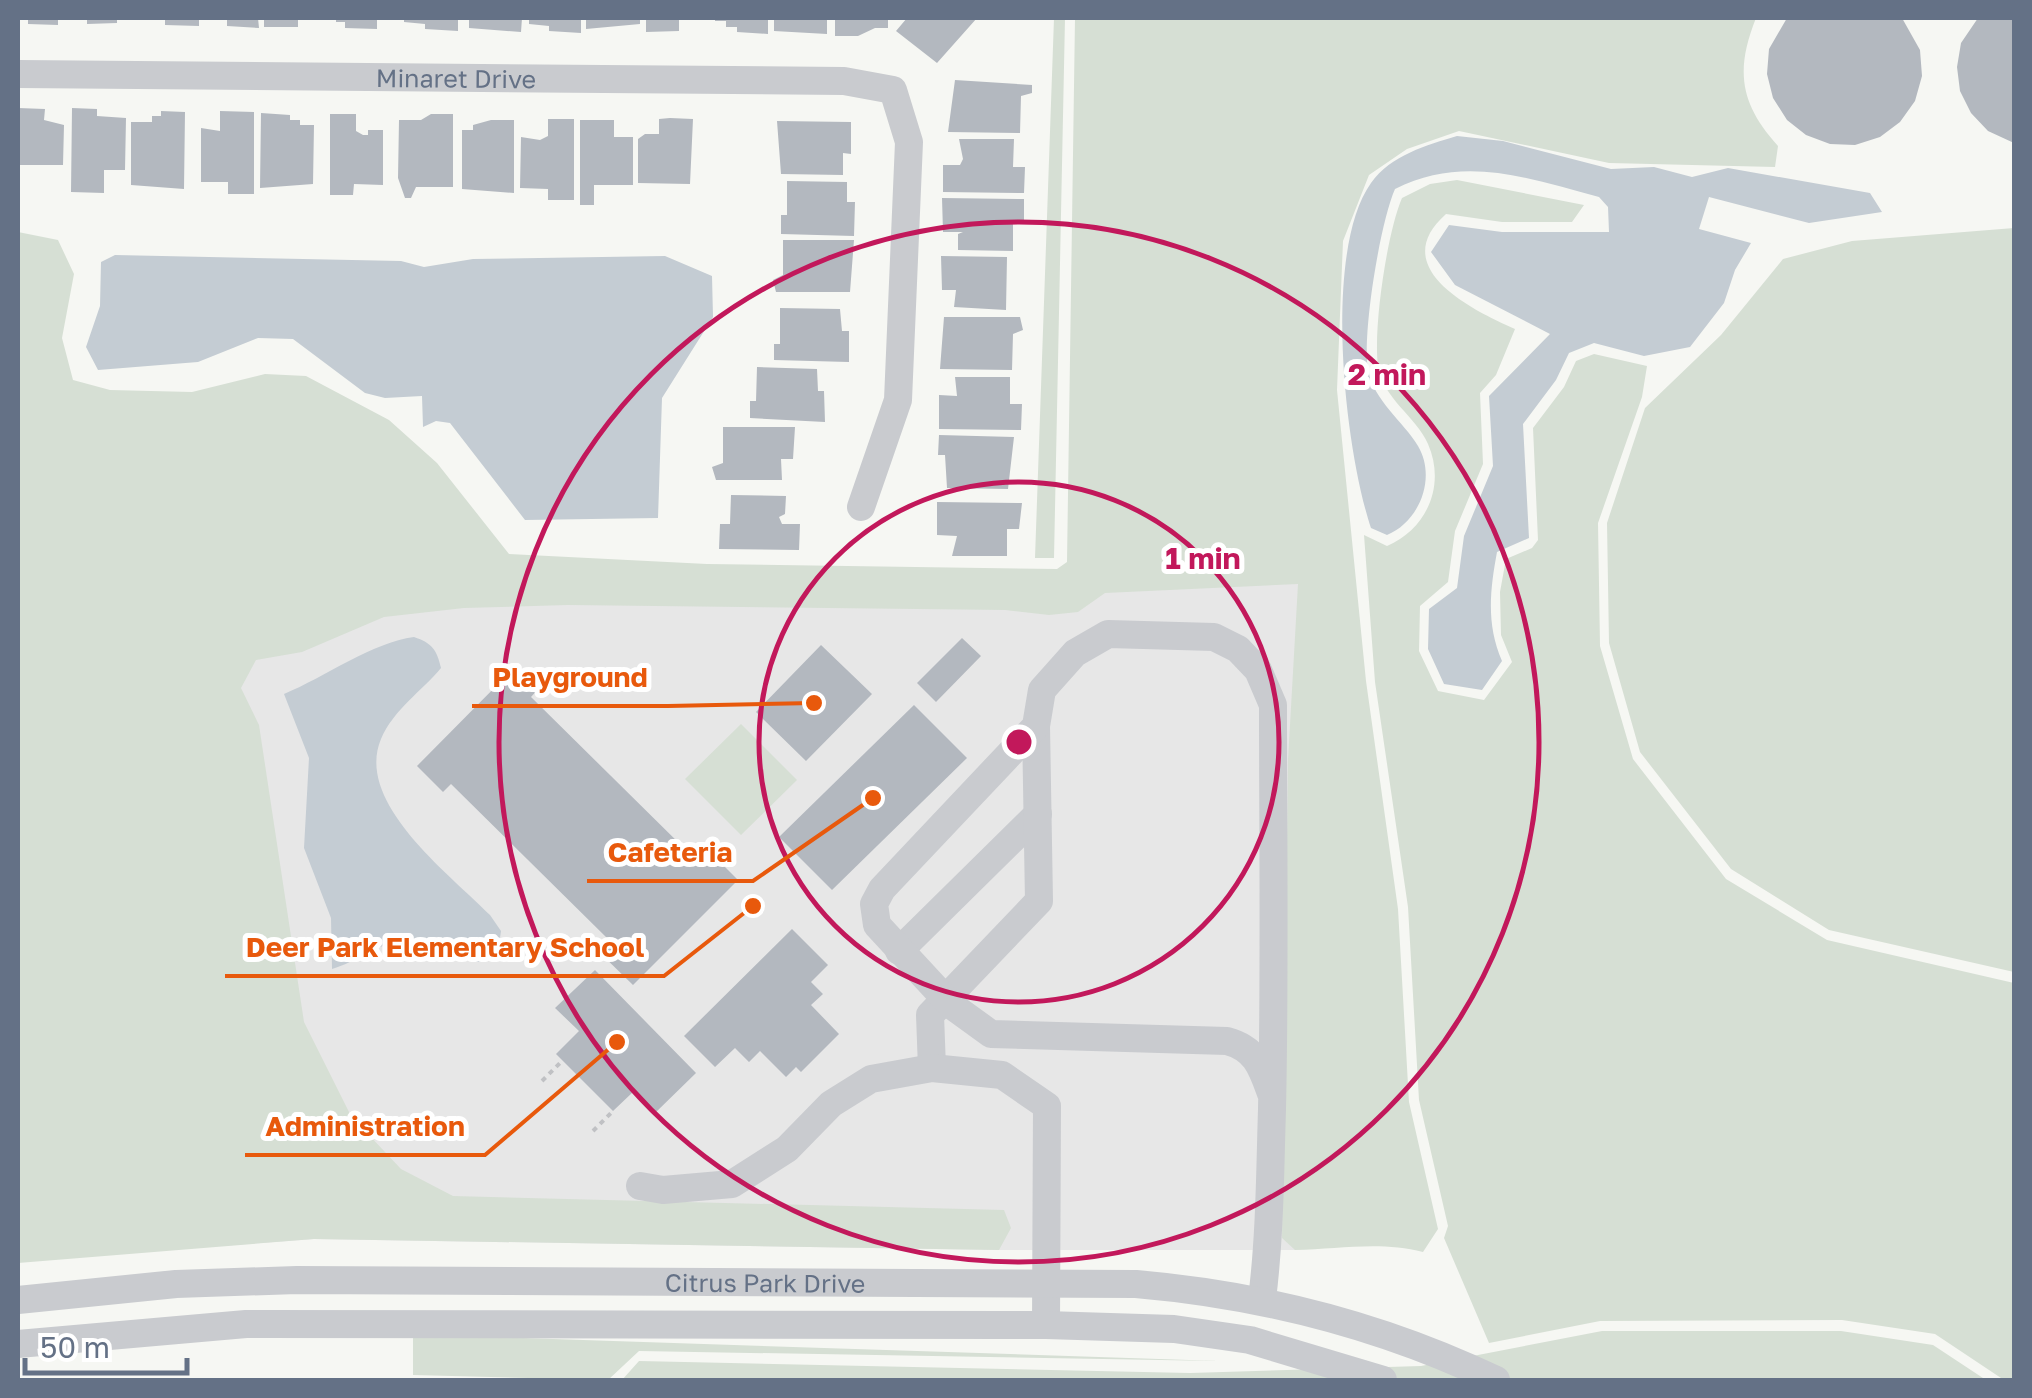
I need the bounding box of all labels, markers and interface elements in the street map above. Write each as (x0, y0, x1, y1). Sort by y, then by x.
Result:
street label: Minaret Drive (376, 62, 536, 94)
text: 2 min (1348, 356, 1426, 392)
text: 1 min (1165, 540, 1241, 576)
callout: Playground (472, 648, 668, 706)
text: Playground (492, 660, 648, 693)
centre of rings (1001, 724, 1037, 760)
callout: Cafeteria (587, 823, 753, 881)
text: Cafeteria (607, 835, 733, 868)
callout: Deer Park Elementary School (225, 918, 664, 976)
text: Deer Park Elementary School (246, 930, 644, 963)
callout: Administration (245, 1097, 485, 1155)
text: Administration (265, 1109, 465, 1142)
street label: Citrus Park Drive (665, 1266, 866, 1298)
scale bar (25, 1313, 188, 1375)
text: 50 m (40, 1329, 110, 1365)

